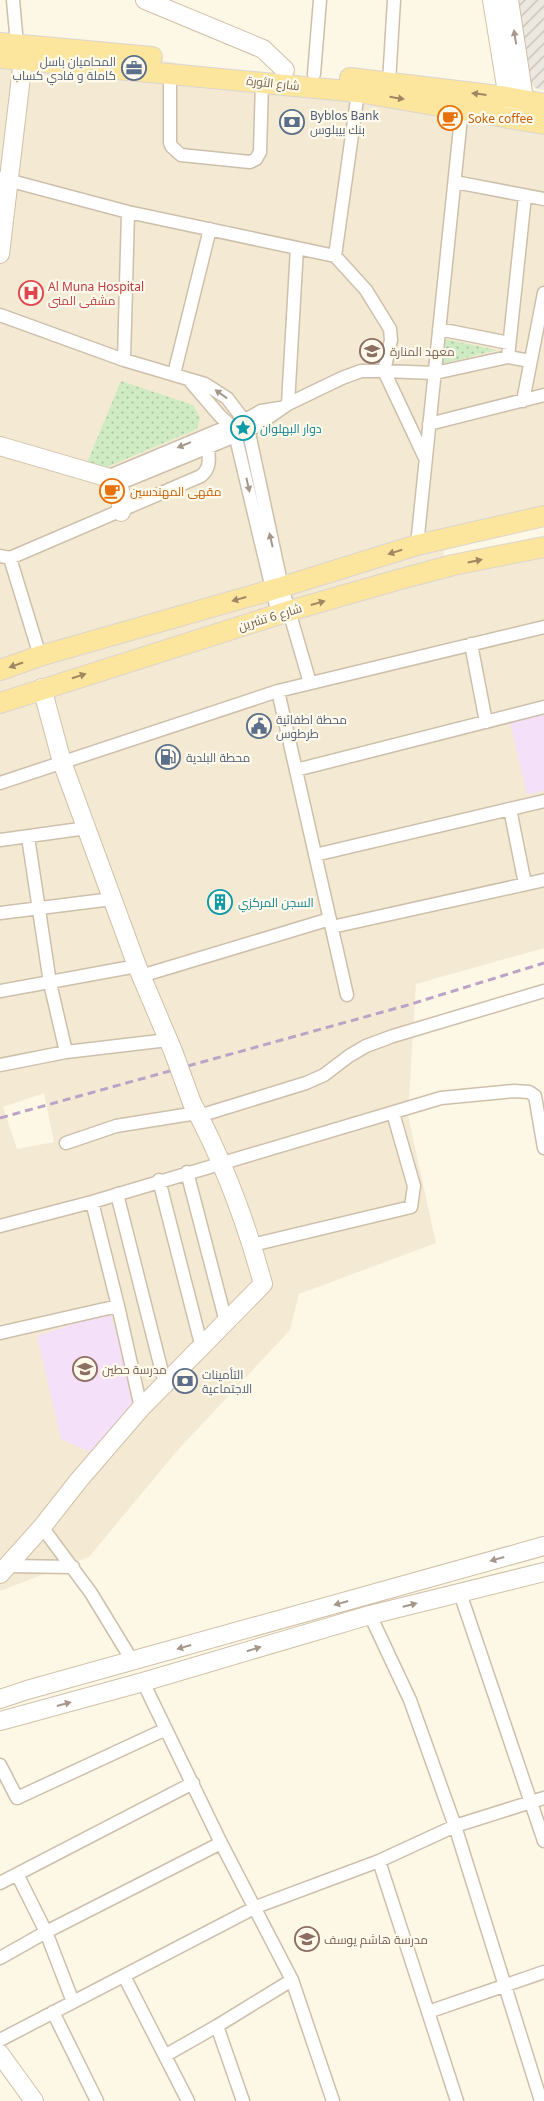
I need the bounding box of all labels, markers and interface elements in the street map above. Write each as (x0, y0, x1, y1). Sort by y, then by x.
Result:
one-way arrow (511, 29, 519, 45)
place label: المحاميان باسل كاملة و فادي كساب (13, 53, 116, 86)
office icon: المحاميان باسل كاملة و فادي كساب (121, 55, 147, 81)
street label: شارع الثورة (245, 72, 301, 94)
one-way arrow (470, 89, 486, 97)
one-way arrow (389, 94, 405, 102)
cafe icon: Soke coffee (437, 105, 463, 131)
place label: Byblos Bank بنك بيبلوس (310, 107, 379, 138)
bank icon: Byblos Bank بنك بيبلوس (279, 109, 305, 135)
place label: Soke coffee (468, 110, 533, 127)
place label: Al Muna Hospital مشفى المنى (48, 278, 144, 309)
hospital icon: Al Muna Hospital مشفى المنى (18, 280, 44, 306)
school or university icon: معهد المنارة (359, 338, 385, 364)
place label: معهد المنارة (390, 343, 455, 360)
one-way arrow (214, 389, 228, 399)
place icon: دوار البهلوان (230, 415, 256, 441)
place label: دوار البهلوان (260, 420, 322, 437)
one-way arrow (177, 441, 191, 449)
cafe icon: مقهى المهندسين (99, 478, 125, 504)
one-way arrow (244, 478, 252, 493)
place label: مقهى المهندسين (130, 483, 221, 500)
one-way arrow (267, 532, 275, 547)
one-way arrow (387, 548, 402, 556)
one-way arrow (468, 556, 484, 564)
one-way arrow (232, 596, 247, 604)
street label: شارع 6 تشرين (236, 599, 304, 635)
one-way arrow (311, 599, 326, 607)
one-way arrow (8, 661, 23, 669)
one-way arrow (72, 672, 87, 680)
place label: محطة اطفائية طرطوس (276, 711, 347, 742)
public building icon: محطة اطفائية طرطوس (246, 713, 272, 739)
fuel station icon: محطة البلدية (155, 744, 181, 770)
place label: محطة البلدية (186, 749, 250, 766)
building icon: السجن المركزي (207, 889, 233, 915)
place label: السجن المركزي (238, 894, 314, 913)
school or university icon: مدرسة حطين (72, 1356, 98, 1382)
place label: مدرسة حطين (102, 1361, 167, 1378)
place label: التأمينات الاجتماعية (202, 1366, 252, 1397)
bank icon: التأمينات الاجتماعية (172, 1368, 198, 1394)
one-way arrow (489, 1556, 504, 1564)
one-way arrow (333, 1600, 348, 1608)
one-way arrow (403, 1601, 418, 1609)
one-way arrow (177, 1644, 192, 1652)
one-way arrow (246, 1645, 261, 1653)
one-way arrow (56, 1699, 71, 1707)
school or university icon: مدرسة هاشم يوسف (294, 1926, 320, 1952)
place label: مدرسة هاشم يوسف (324, 1931, 428, 1948)

